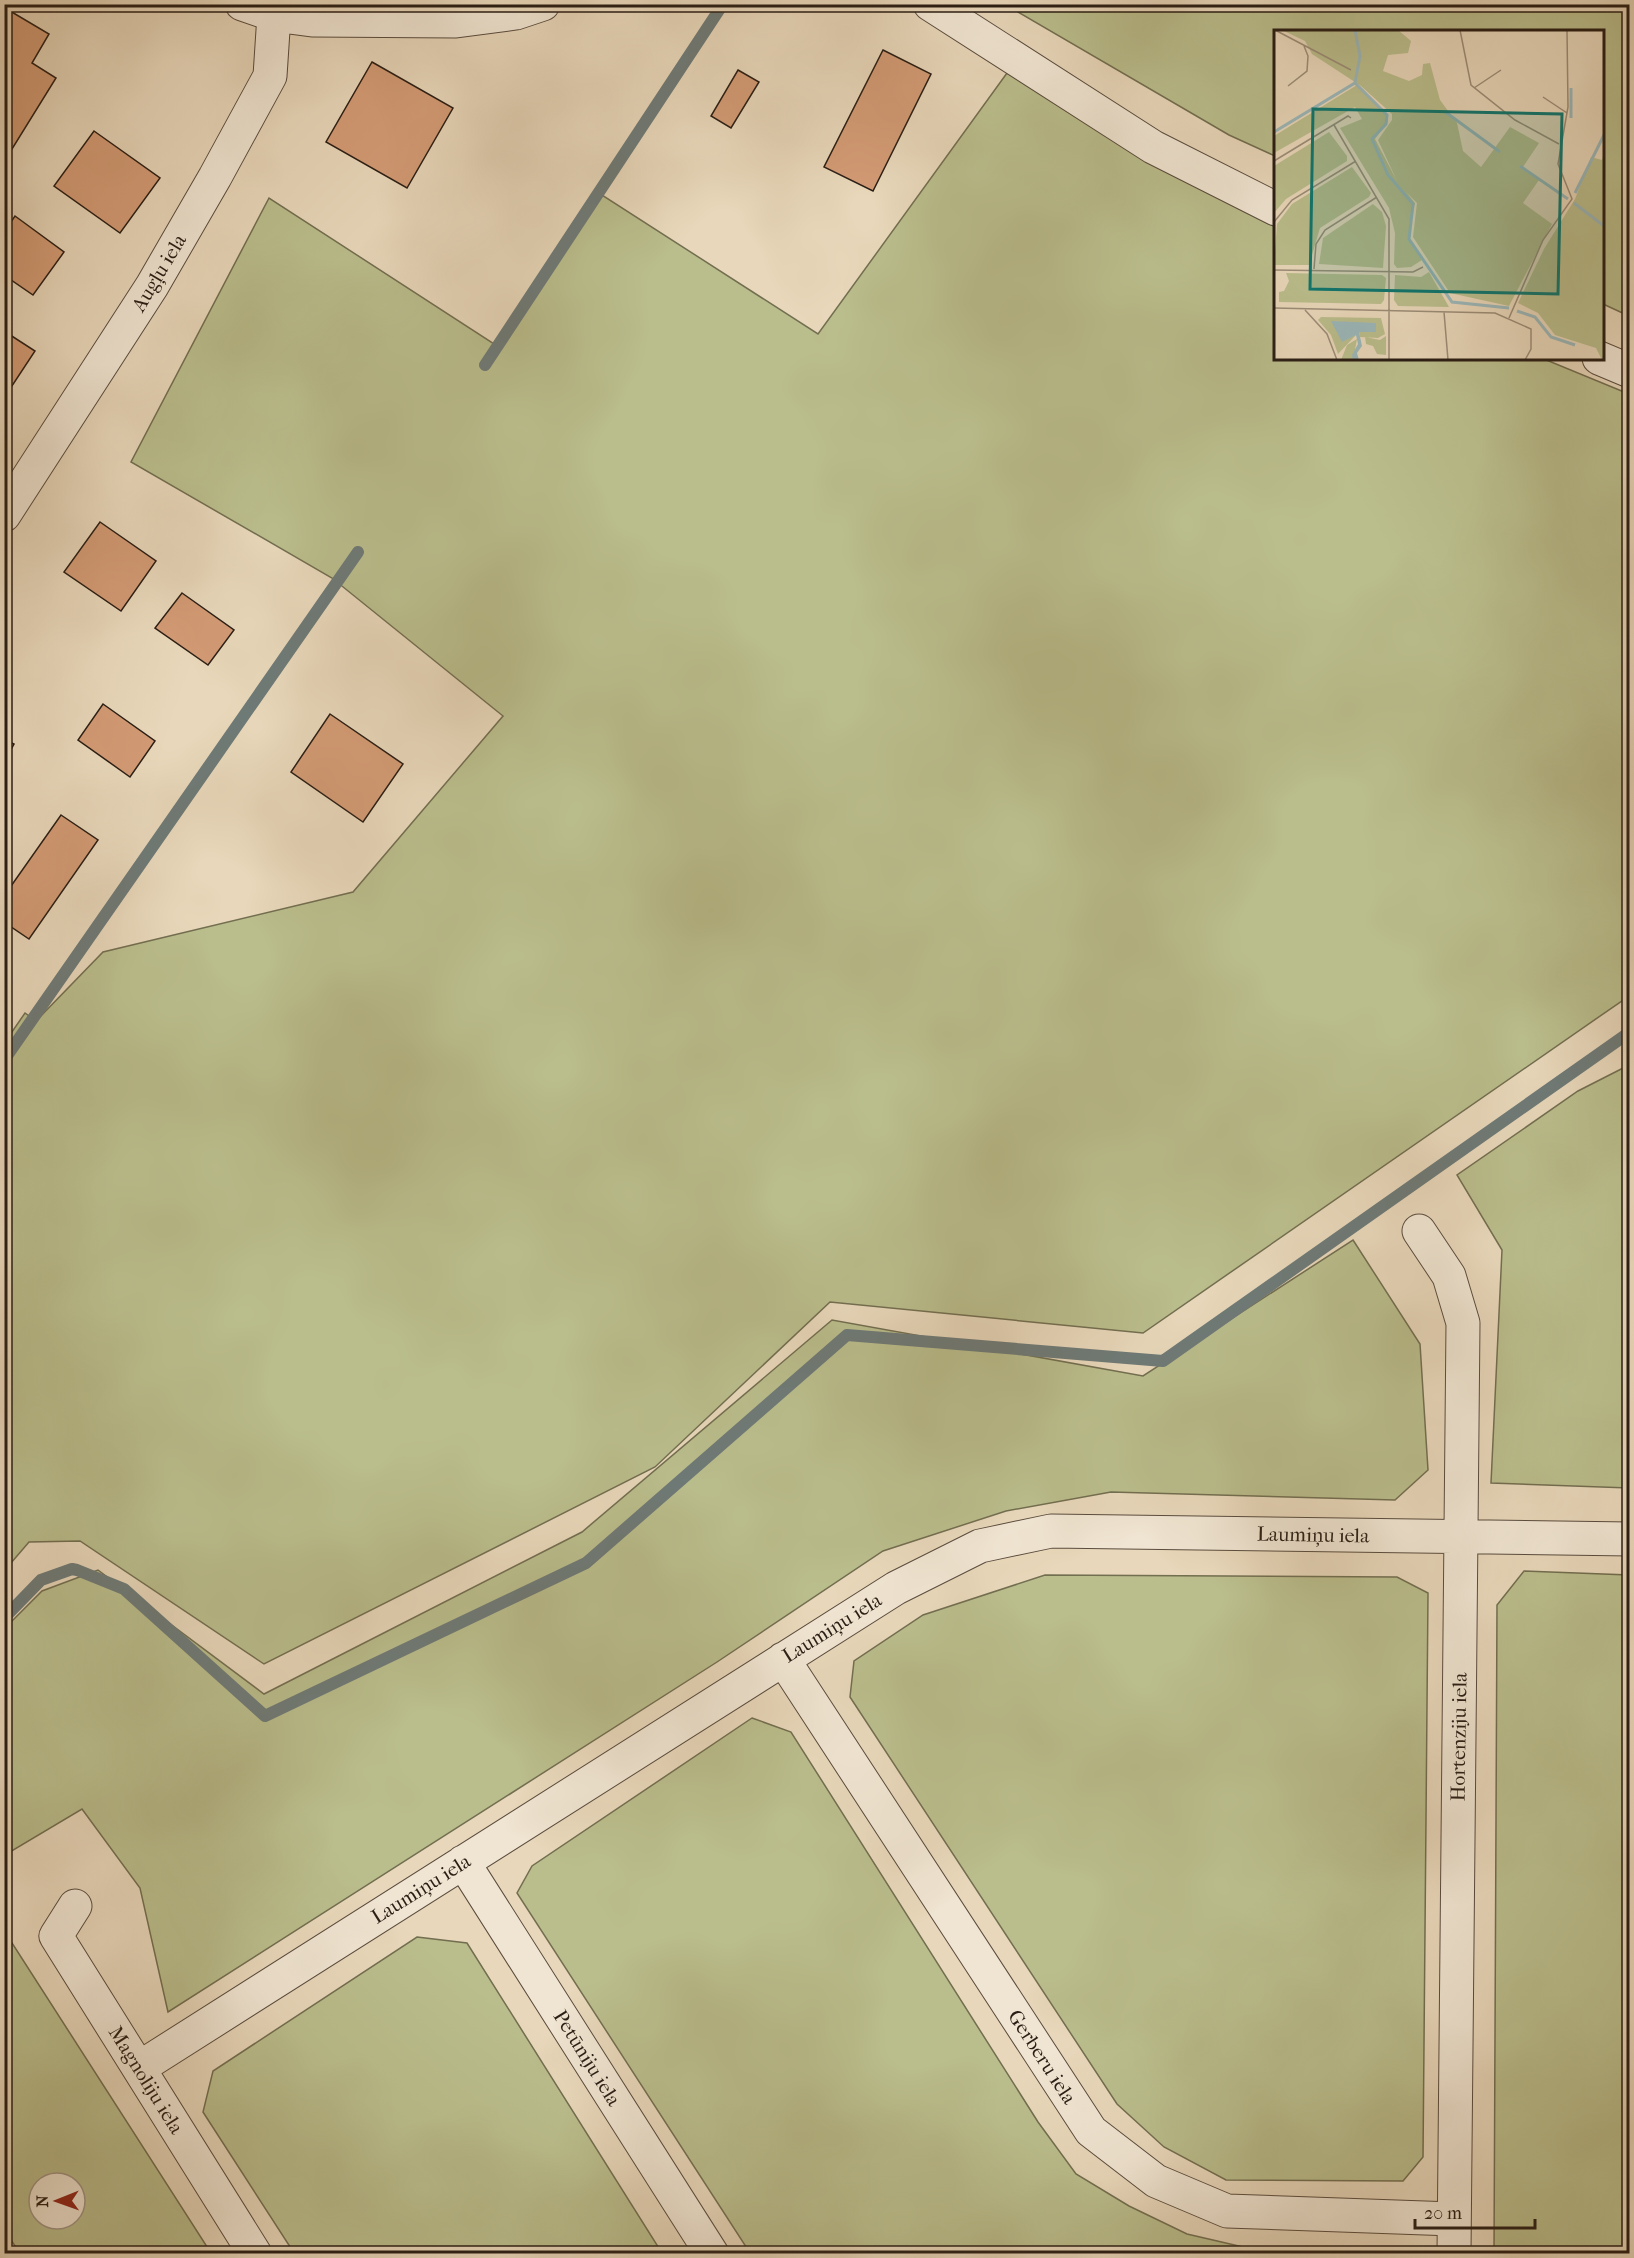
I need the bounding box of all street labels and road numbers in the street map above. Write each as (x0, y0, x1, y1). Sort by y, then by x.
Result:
street label: Augļu iela (126, 230, 192, 317)
street label: Laumiņu iela (1257, 1523, 1370, 1548)
street label: Laumiņu iela (778, 1588, 887, 1668)
street label: Hortenziju iela (1446, 1672, 1472, 1801)
street label: Laumiņu iela (367, 1849, 476, 1929)
street label: Petūniju iela (548, 2006, 626, 2111)
street label: Gerberu iela (1003, 2006, 1081, 2109)
street label: Magnoliju iela (104, 2022, 189, 2139)

